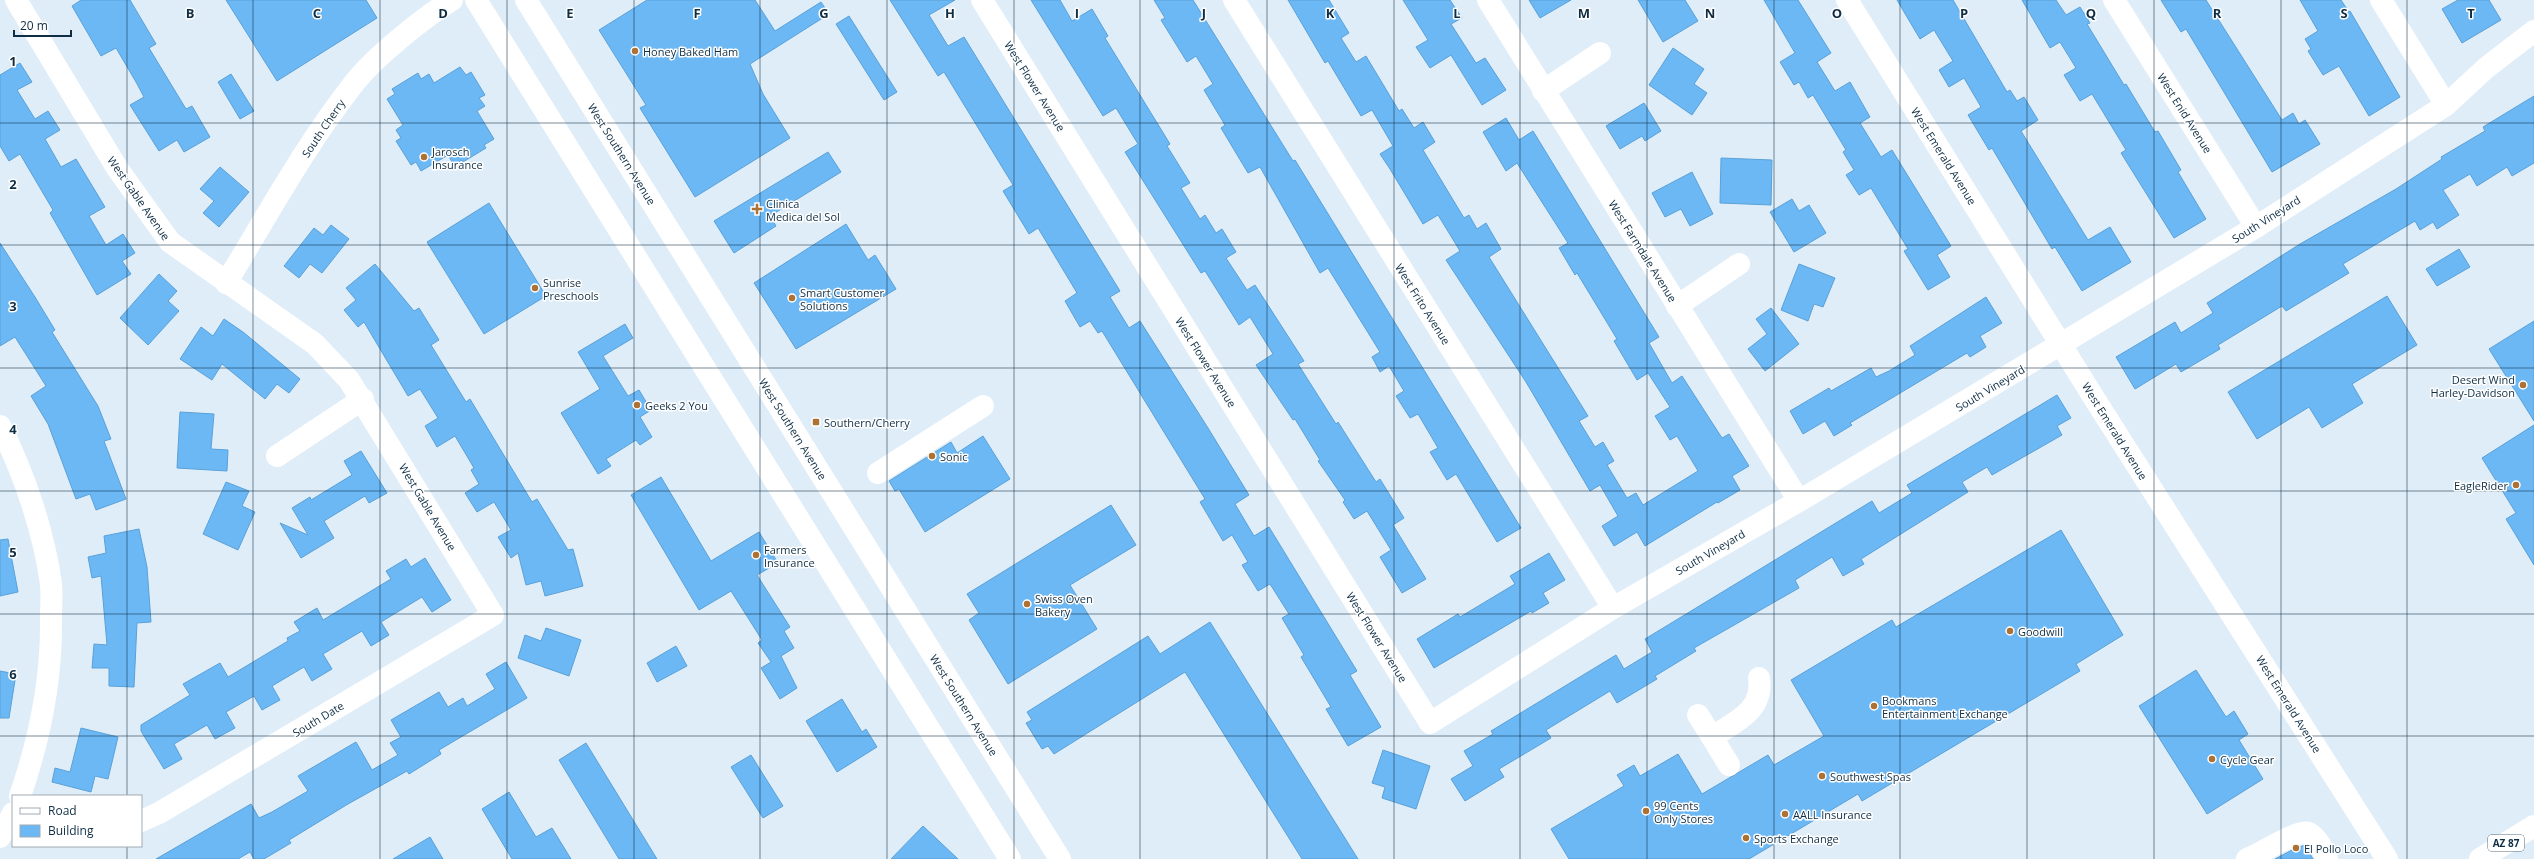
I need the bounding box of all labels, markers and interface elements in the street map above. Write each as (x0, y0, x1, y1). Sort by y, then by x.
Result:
text: B (186, 4, 195, 22)
text: C (313, 4, 321, 22)
text: D (438, 4, 448, 22)
text: E (566, 4, 574, 22)
text: F (693, 4, 701, 22)
text: G (819, 4, 829, 22)
text: H (945, 4, 955, 22)
text: I (1075, 4, 1079, 22)
text: J (1201, 4, 1206, 22)
text: K (1326, 4, 1335, 22)
text: L (1453, 4, 1461, 22)
text: M (1578, 4, 1590, 22)
text: N (1705, 4, 1715, 22)
text: O (1832, 4, 1842, 22)
text: P (1960, 4, 1968, 22)
text: Q (2086, 4, 2096, 22)
text: R (2213, 4, 2222, 22)
text: S (2340, 4, 2348, 22)
text: T (2467, 4, 2475, 22)
scale bar (14, 12, 71, 38)
text: 20 m (20, 17, 48, 34)
street label: West Flower Avenue (1001, 38, 1069, 134)
place label: Honey Baked Ham (643, 44, 738, 59)
marker: Honey Baked Ham (630, 46, 640, 56)
text: 1 (9, 52, 17, 70)
street label: West Enid Avenue (2154, 70, 2216, 156)
street label: South Cherry (298, 96, 348, 160)
street label: West Southern Avenue (585, 100, 659, 208)
street label: West Emerald Avenue (1908, 104, 1980, 208)
place label: Jarosch Insurance (431, 144, 483, 172)
marker: Jarosch Insurance (419, 152, 429, 162)
street label: West Gable Avenue (104, 153, 174, 243)
text: 2 (9, 175, 17, 193)
street label: South Vineyard (2229, 192, 2303, 246)
place label: Clinica Medica del Sol (766, 196, 840, 224)
street label: West Farmdale Avenue (1605, 197, 1681, 305)
marker: Clinica Medica del Sol (751, 203, 763, 215)
street label: West Frito Avenue (1392, 261, 1454, 347)
place label: Sunrise Preschools (543, 275, 599, 303)
marker: Sunrise Preschools (530, 283, 540, 293)
place label: Smart Customer Solutions (800, 285, 884, 313)
marker: Smart Customer Solutions (787, 293, 797, 303)
text: 3 (9, 297, 17, 315)
street label: West Flower Avenue (1172, 314, 1240, 410)
street label: South Vineyard (1953, 361, 2027, 415)
place label: Desert Wind Harley-Davidson (2431, 372, 2515, 400)
street label: West Southern Avenue (756, 375, 830, 483)
street label: West Emerald Avenue (2079, 379, 2151, 483)
marker: Desert Wind Harley-Davidson (2518, 380, 2528, 390)
place label: Geeks 2 You (645, 398, 708, 413)
marker: Geeks 2 You (632, 400, 642, 410)
place label: Southern/Cherry (824, 415, 910, 430)
marker: Southern/Cherry (811, 417, 821, 427)
text: 4 (9, 420, 17, 438)
place label: Sonic (940, 449, 967, 464)
marker: Sonic (927, 451, 937, 461)
street label: West Gable Avenue (396, 461, 460, 553)
place label: EagleRider (2454, 478, 2508, 493)
marker: EagleRider (2511, 480, 2521, 490)
street label: South Vineyard (1672, 526, 1748, 578)
place label: Farmers Insurance (764, 542, 815, 570)
text: 5 (9, 543, 17, 561)
marker: Farmers Insurance (751, 550, 761, 560)
street label: West Flower Avenue (1343, 589, 1411, 685)
place label: Swiss Oven Bakery (1035, 591, 1093, 619)
marker: Swiss Oven Bakery (1022, 599, 1032, 609)
place label: Goodwill (2018, 624, 2063, 639)
marker: Goodwill (2005, 626, 2015, 636)
street label: West Southern Avenue (927, 651, 1001, 759)
street label: West Emerald Avenue (2253, 652, 2325, 756)
text: 6 (9, 665, 17, 683)
place label: Bookmans Entertainment Exchange (1882, 693, 2008, 721)
street label: South Date (290, 698, 346, 740)
marker: Bookmans Entertainment Exchange (1869, 701, 1879, 711)
place label: Cycle Gear (2220, 752, 2275, 767)
marker: Cycle Gear (2207, 754, 2217, 764)
place label: Southwest Spas (1830, 769, 1911, 784)
marker: Southwest Spas (1817, 771, 1827, 781)
legend (12, 795, 142, 847)
place label: 99 Cents Only Stores (1654, 798, 1713, 826)
text: Road (48, 802, 77, 819)
marker: 99 Cents Only Stores (1641, 806, 1651, 816)
place label: AALL Insurance (1793, 807, 1872, 822)
marker: AALL Insurance (1780, 809, 1790, 819)
text: Building (48, 822, 94, 839)
place label: Sports Exchange (1754, 831, 1839, 846)
marker: Sports Exchange (1741, 833, 1751, 843)
road number: AZ 87 (2488, 835, 2524, 851)
place label: El Pollo Loco (2304, 841, 2369, 856)
marker: El Pollo Loco (2291, 843, 2301, 853)

